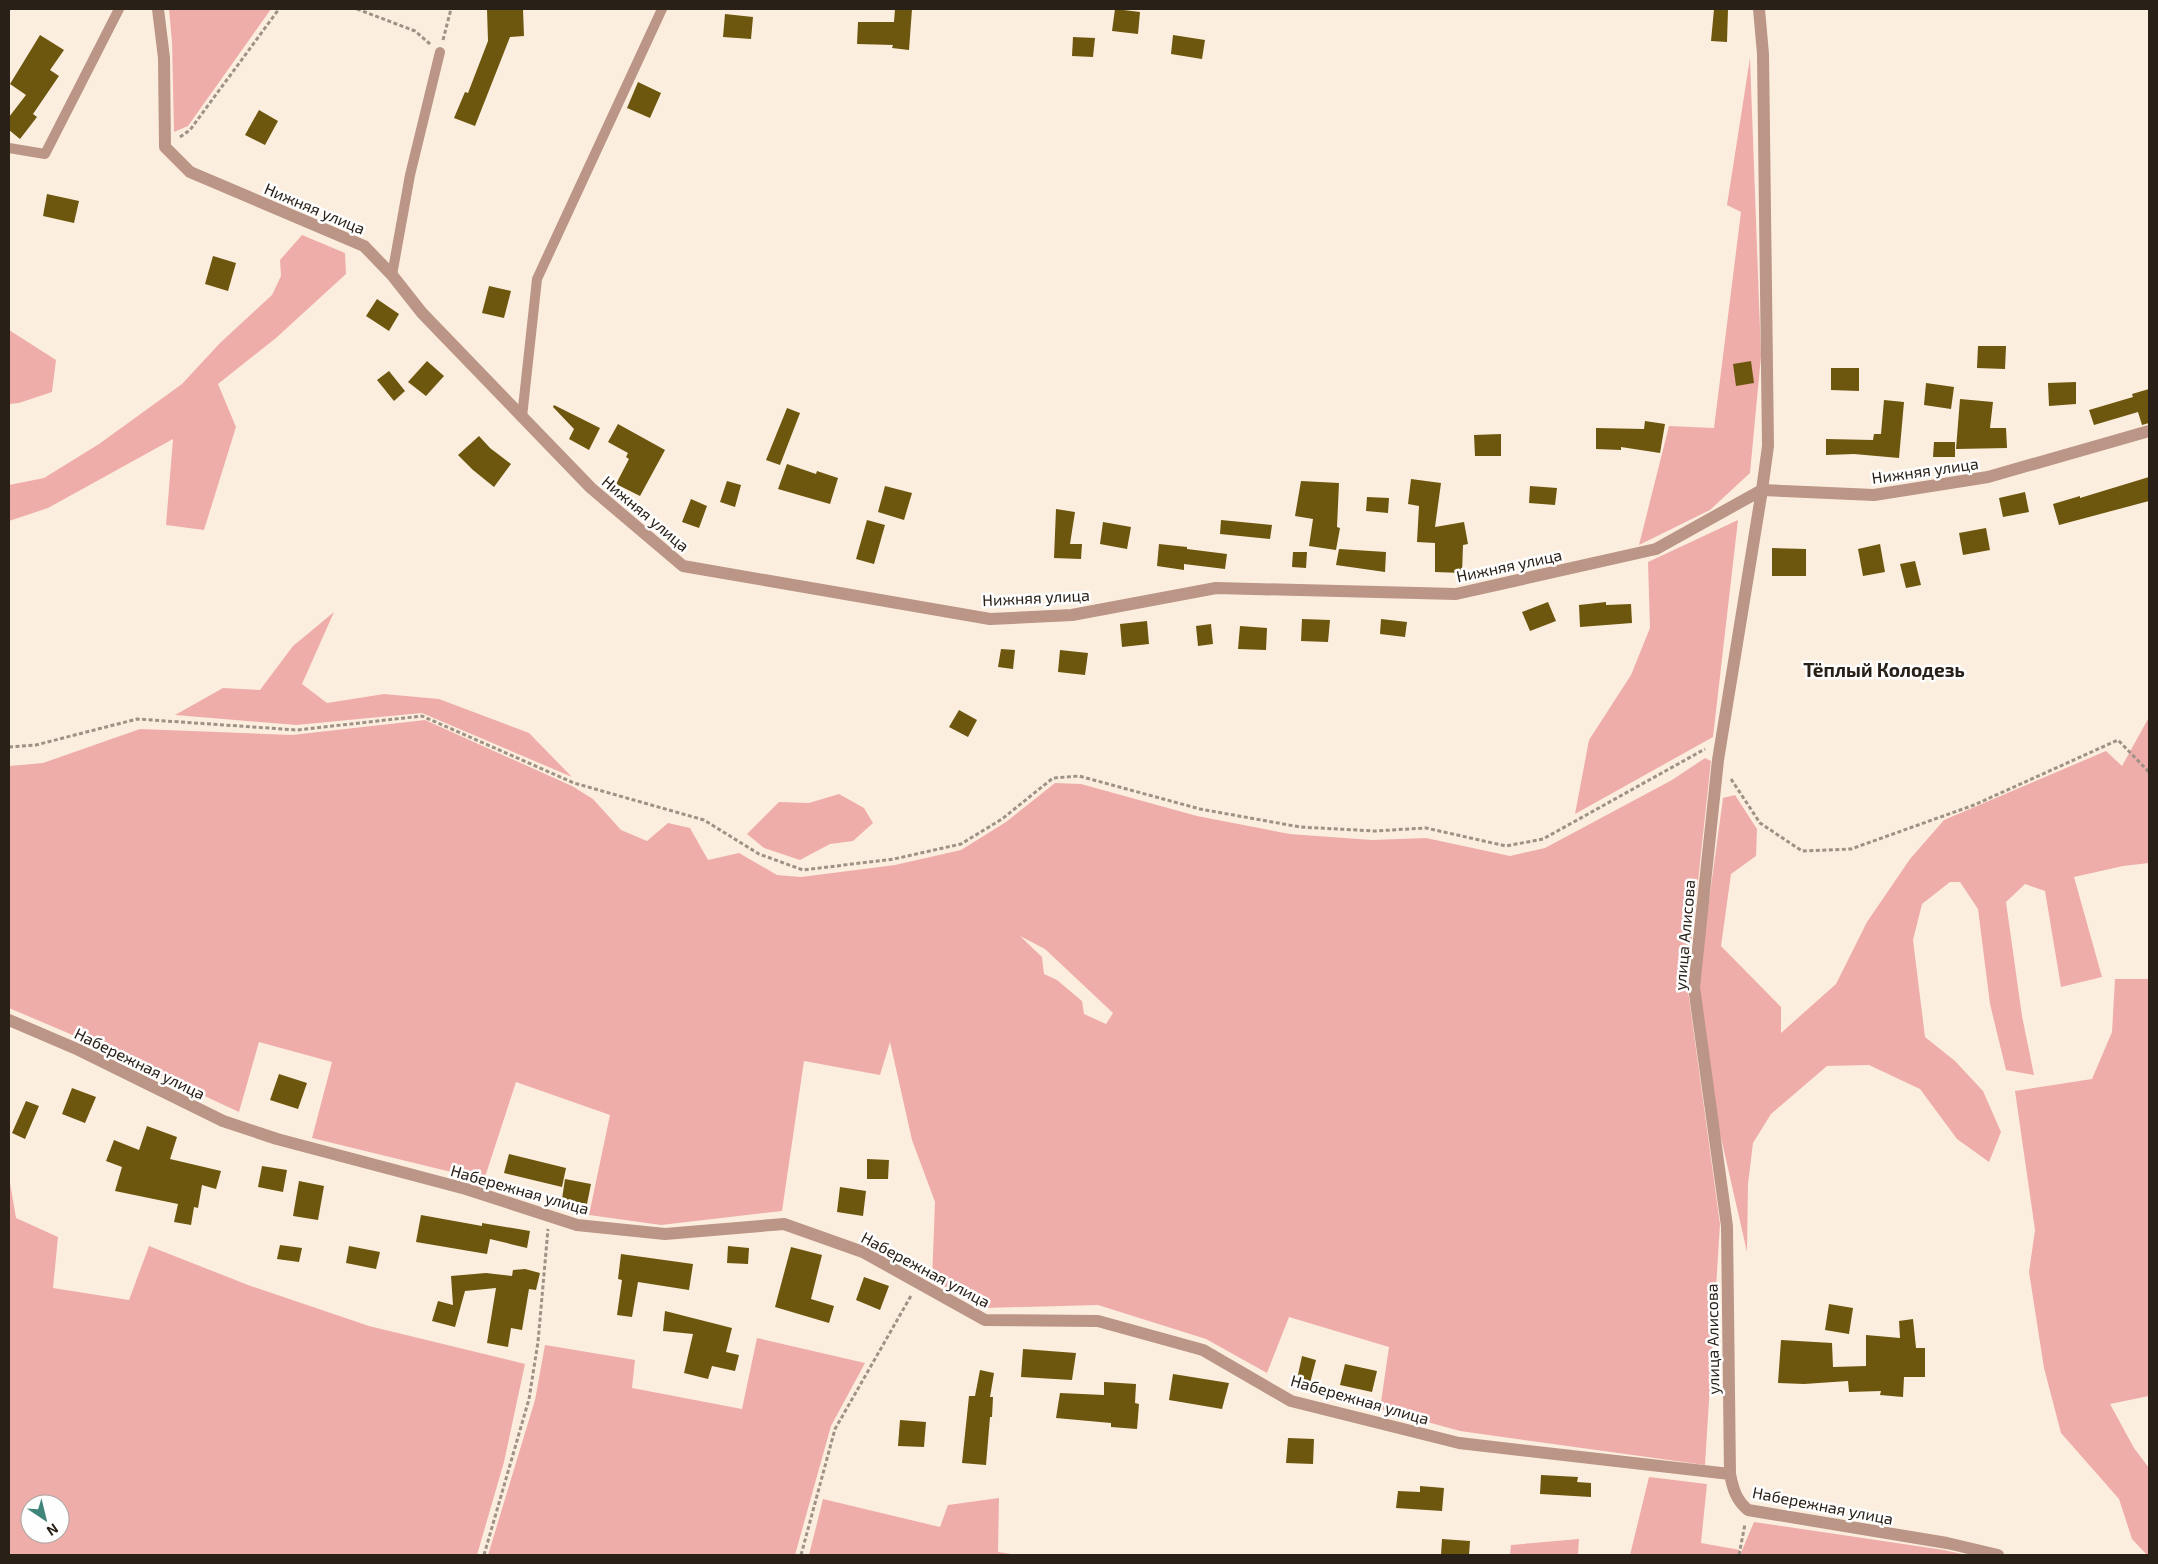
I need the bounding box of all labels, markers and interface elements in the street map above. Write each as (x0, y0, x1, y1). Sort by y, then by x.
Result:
street label: Нижняя улица (261, 178, 368, 239)
street label: Нижняя улица (1870, 453, 1980, 488)
street label: Нижняя улица (598, 471, 693, 556)
street label: Нижняя улица (1454, 545, 1564, 586)
street label: Нижняя улица (982, 585, 1090, 610)
district label: Тёплый Колодезь (1803, 658, 1965, 681)
street label: улица Алисова (1670, 879, 1699, 991)
street label: Набережная улица (71, 1023, 208, 1104)
street label: Набережная улица (448, 1160, 591, 1219)
street label: Набережная улица (858, 1227, 994, 1312)
street label: улица Алисова (1702, 1283, 1723, 1395)
street label: Набережная улица (1288, 1370, 1431, 1429)
street label: Набережная улица (1751, 1482, 1895, 1529)
north arrow (20, 1494, 70, 1544)
text: N (44, 1520, 62, 1540)

